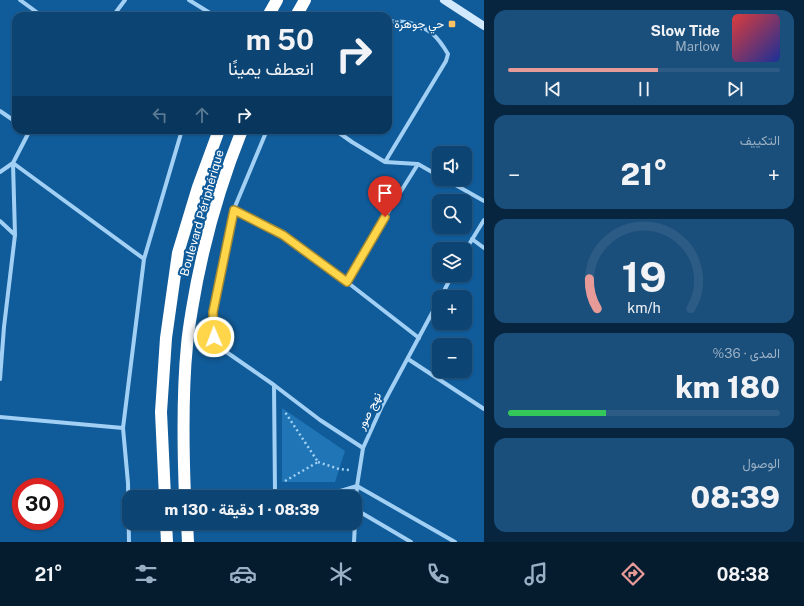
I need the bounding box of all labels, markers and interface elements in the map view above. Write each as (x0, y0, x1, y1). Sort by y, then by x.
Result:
place label: حي جوهرة (394, 17, 444, 34)
marker: حي جوهرة (447, 19, 457, 29)
text: Slow Tide (651, 22, 720, 39)
text: 50 m (246, 23, 314, 56)
icon: right (328, 28, 380, 80)
text: Marlow (675, 39, 720, 54)
text: انعطف يمينًا (228, 58, 314, 79)
icon: previous (542, 78, 564, 100)
icon: pause (633, 78, 655, 100)
icon: next (724, 78, 746, 100)
icon: left (149, 104, 171, 126)
icon: ahead (191, 104, 213, 126)
icon: right (233, 104, 255, 126)
text: التكييف (740, 133, 780, 148)
map controls (432, 146, 472, 378)
button: sound (432, 146, 472, 186)
street label: Boulevard Périphérique (177, 148, 227, 278)
text: 21° (620, 156, 668, 192)
text: − (508, 162, 520, 188)
text: + (768, 162, 780, 188)
pin (368, 176, 402, 217)
icon: arrive (374, 182, 396, 204)
button: search (432, 194, 472, 234)
button: layers (432, 242, 472, 282)
text: 19 (621, 252, 667, 301)
button: + (432, 290, 472, 330)
text: km/h (627, 299, 661, 316)
position arrow (193, 316, 235, 358)
button: − (432, 338, 472, 378)
text: المدى · 36% (713, 346, 780, 361)
text: 180 km (675, 369, 780, 405)
street label: نهج صور (353, 390, 386, 434)
text: الوصول (742, 456, 780, 471)
speed limit sign: 30 (12, 478, 64, 530)
text: 08:39 (691, 479, 780, 515)
text: 08:39 · 1 دقيقة · 130 m (165, 501, 319, 518)
icon: filters (132, 560, 160, 588)
icon: car (229, 560, 257, 588)
icon: climate (327, 560, 355, 588)
icon: phone (424, 560, 452, 588)
icon: music (522, 560, 550, 588)
icon: directions (619, 560, 647, 588)
text: 21° (35, 564, 63, 585)
text: 08:38 (717, 564, 769, 585)

